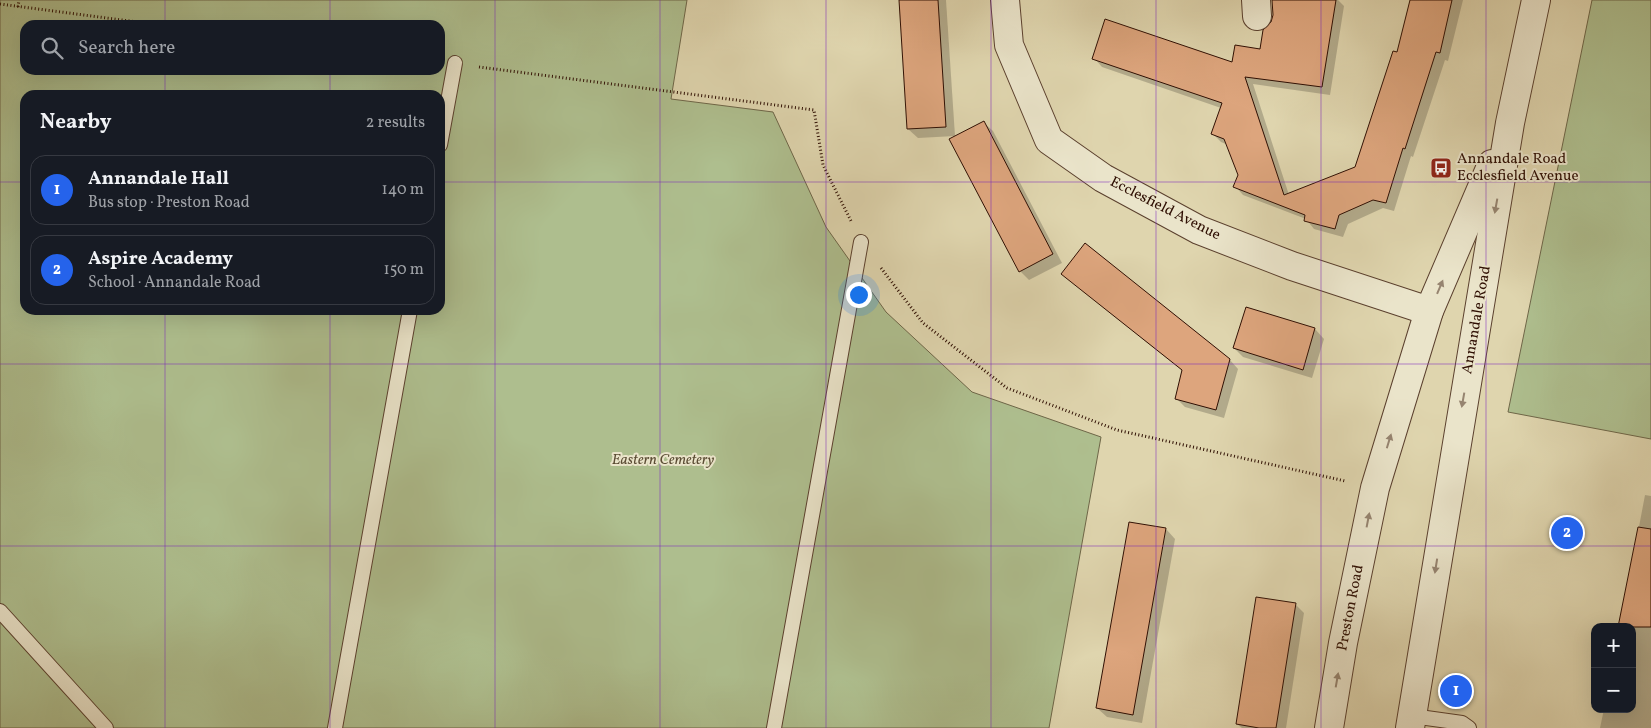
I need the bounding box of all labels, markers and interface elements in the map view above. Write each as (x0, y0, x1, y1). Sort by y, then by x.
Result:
search box (20, 20, 445, 75)
icon: search (38, 34, 66, 62)
text: Search here (78, 35, 175, 61)
text: Nearby (40, 108, 111, 137)
text: 2 results (366, 112, 425, 134)
place label: Annandale Road Ecclesfield Avenue (1457, 149, 1579, 187)
bus stop icon: Annandale Road Ecclesfield Avenue (1429, 156, 1453, 180)
text: Annandale Hall (88, 166, 229, 192)
street label: Ecclesfield Avenue (1106, 172, 1224, 246)
text: 1 (54, 179, 60, 201)
text: 140 m (382, 179, 424, 201)
text: Bus stop · Preston Road (88, 192, 250, 214)
one-way arrow (1491, 198, 1499, 214)
text: Aspire Academy (88, 246, 233, 272)
text: 2 (53, 259, 61, 281)
text: 150 m (383, 259, 424, 281)
street label: Annandale Road (1457, 264, 1497, 376)
text: School · Annandale Road (88, 272, 261, 294)
one-way arrow (1436, 280, 1444, 294)
your location (846, 282, 872, 308)
one-way arrow (1459, 393, 1467, 409)
one-way arrow (1385, 433, 1393, 448)
park label: Eastern Cemetery (612, 450, 714, 471)
one-way arrow (1364, 513, 1372, 528)
pin: 2 (1551, 514, 1583, 552)
one-way arrow (1432, 558, 1440, 574)
street label: Preston Road (1332, 563, 1370, 653)
map controls (1591, 623, 1636, 713)
button: + (1591, 623, 1636, 668)
button: − (1591, 668, 1636, 713)
one-way arrow (1333, 672, 1341, 688)
pin: 1 (1440, 672, 1472, 710)

